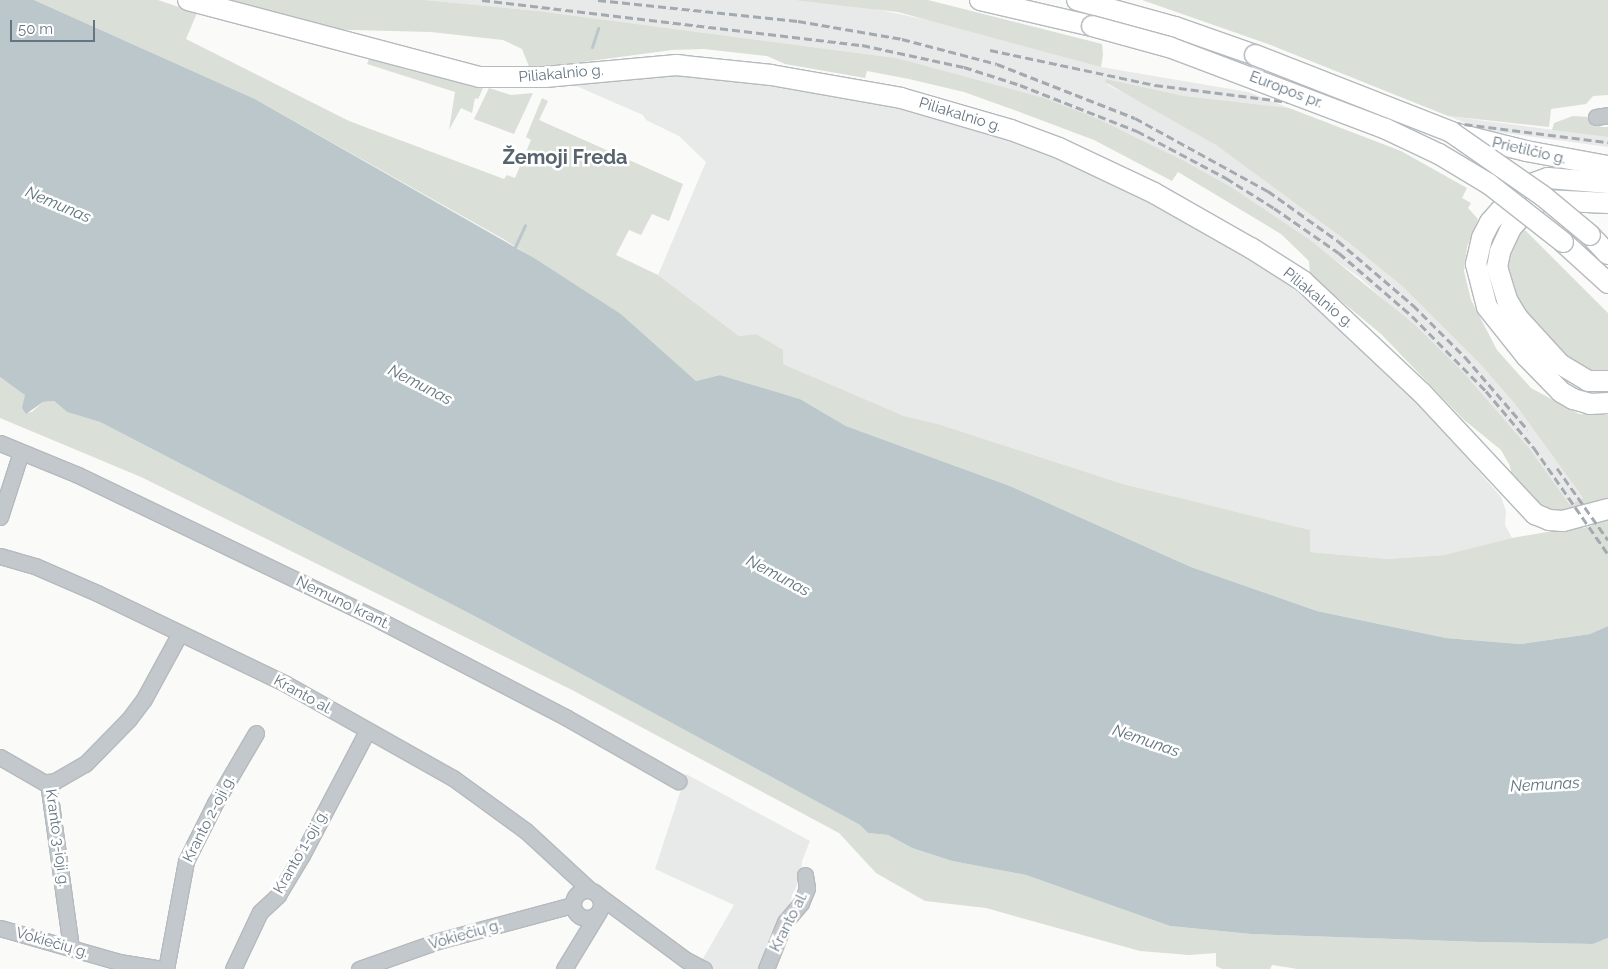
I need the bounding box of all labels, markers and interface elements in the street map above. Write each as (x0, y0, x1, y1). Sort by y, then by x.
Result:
scale bar (12, 10, 98, 42)
text: 50 m (18, 20, 53, 38)
street label: Piliakalnio g. (518, 61, 604, 87)
street label: Europos pr. (1247, 68, 1325, 112)
street label: Piliakalnio g. (917, 94, 1003, 136)
street label: Prietilčio g. (1490, 134, 1568, 168)
district label: Žemoji Freda (502, 145, 628, 169)
water label: Nemunas (22, 183, 94, 227)
street label: Piliakalnio g. (1279, 264, 1357, 332)
water label: Nemunas (385, 361, 455, 409)
water label: Nemunas (743, 551, 813, 601)
street label: Nemuno krant. (293, 572, 393, 634)
street label: Kranto al. (270, 672, 336, 718)
water label: Nemunas (1110, 721, 1182, 761)
street label: Kranto 2-oji g. (179, 773, 239, 865)
water label: Nemunas (1510, 774, 1580, 796)
street label: Kranto 3-ioji g. (41, 788, 73, 888)
street label: Kranto 1-oji g. (270, 807, 332, 897)
street label: Kranto al. (766, 889, 812, 955)
street label: Vokiečių g. (427, 916, 503, 954)
street label: Vokiečių g. (14, 924, 90, 962)

